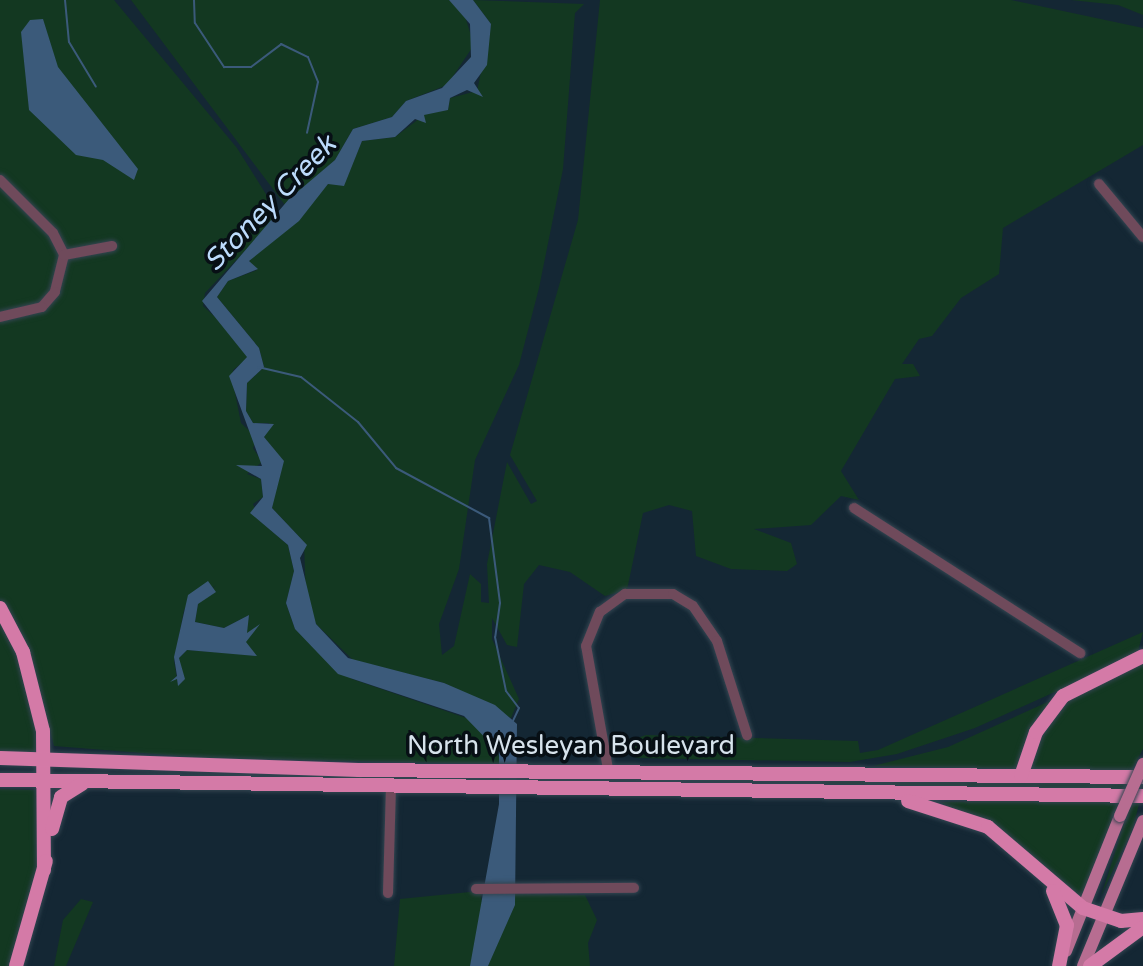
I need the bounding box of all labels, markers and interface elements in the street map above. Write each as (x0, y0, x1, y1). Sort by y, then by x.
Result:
water label: Stoney Creek (197, 128, 343, 278)
street label: North Wesleyan Boulevard (407, 730, 735, 762)

